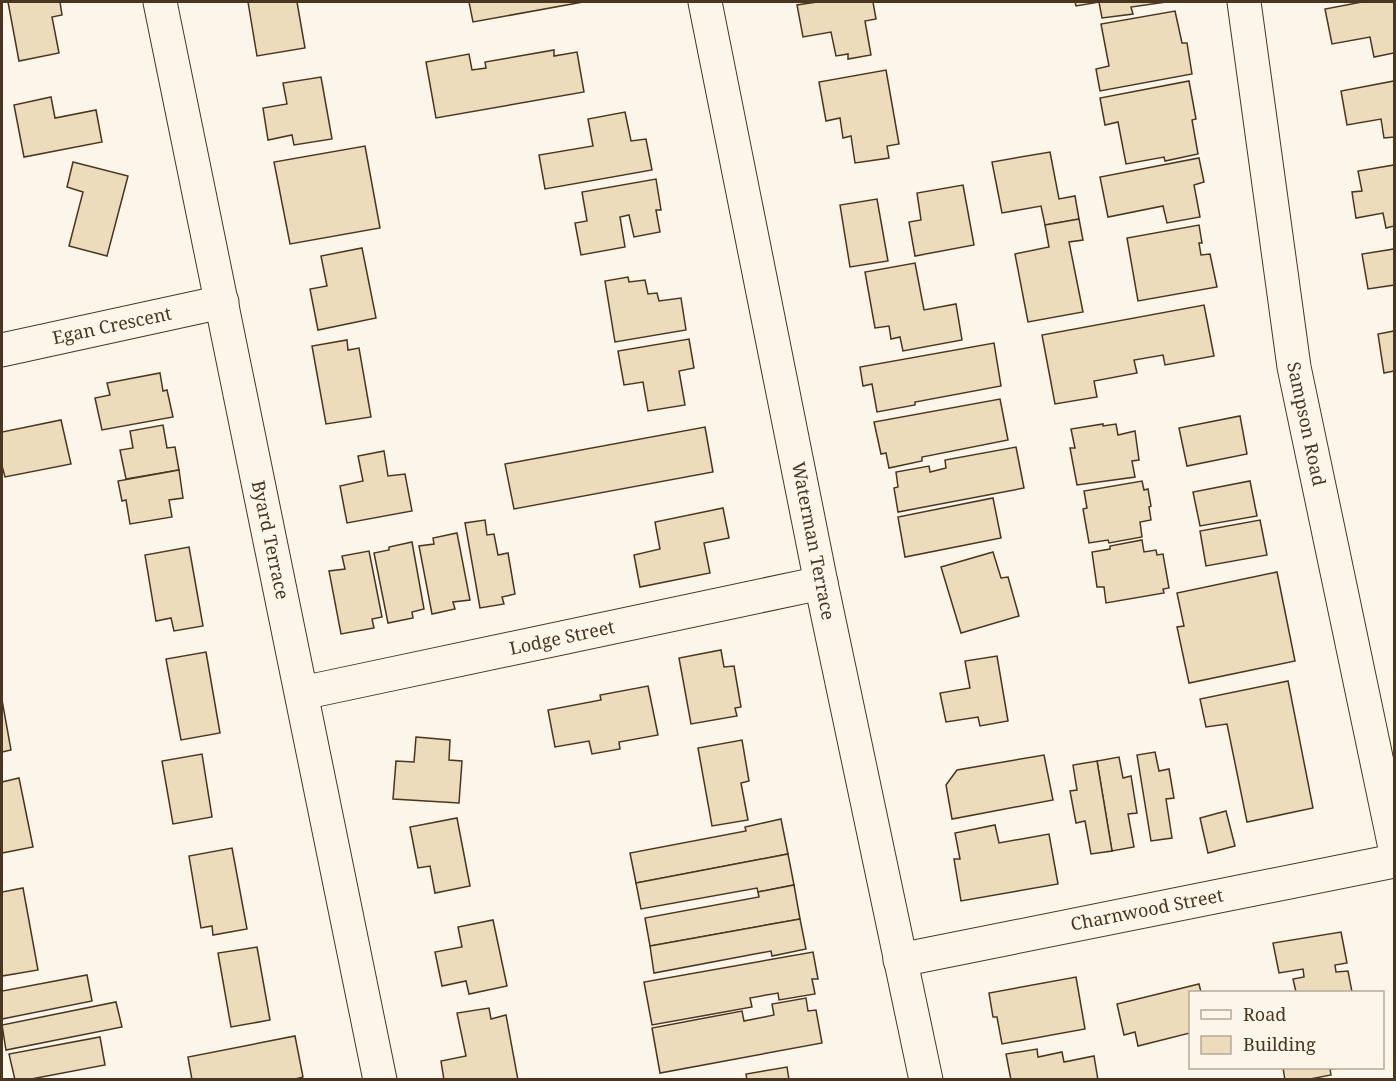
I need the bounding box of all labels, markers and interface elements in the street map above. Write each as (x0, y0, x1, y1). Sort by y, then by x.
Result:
street label: Egan Crescent (50, 301, 173, 349)
street label: Sampson Road (1282, 360, 1332, 488)
street label: Waterman Terrace (787, 460, 841, 622)
street label: Byard Terrace (247, 478, 295, 601)
street label: Lodge Street (507, 614, 617, 660)
street label: Charnwood Street (1068, 882, 1225, 936)
legend (1189, 991, 1384, 1069)
text: Road (1243, 1002, 1286, 1026)
text: Building (1243, 1032, 1316, 1056)

